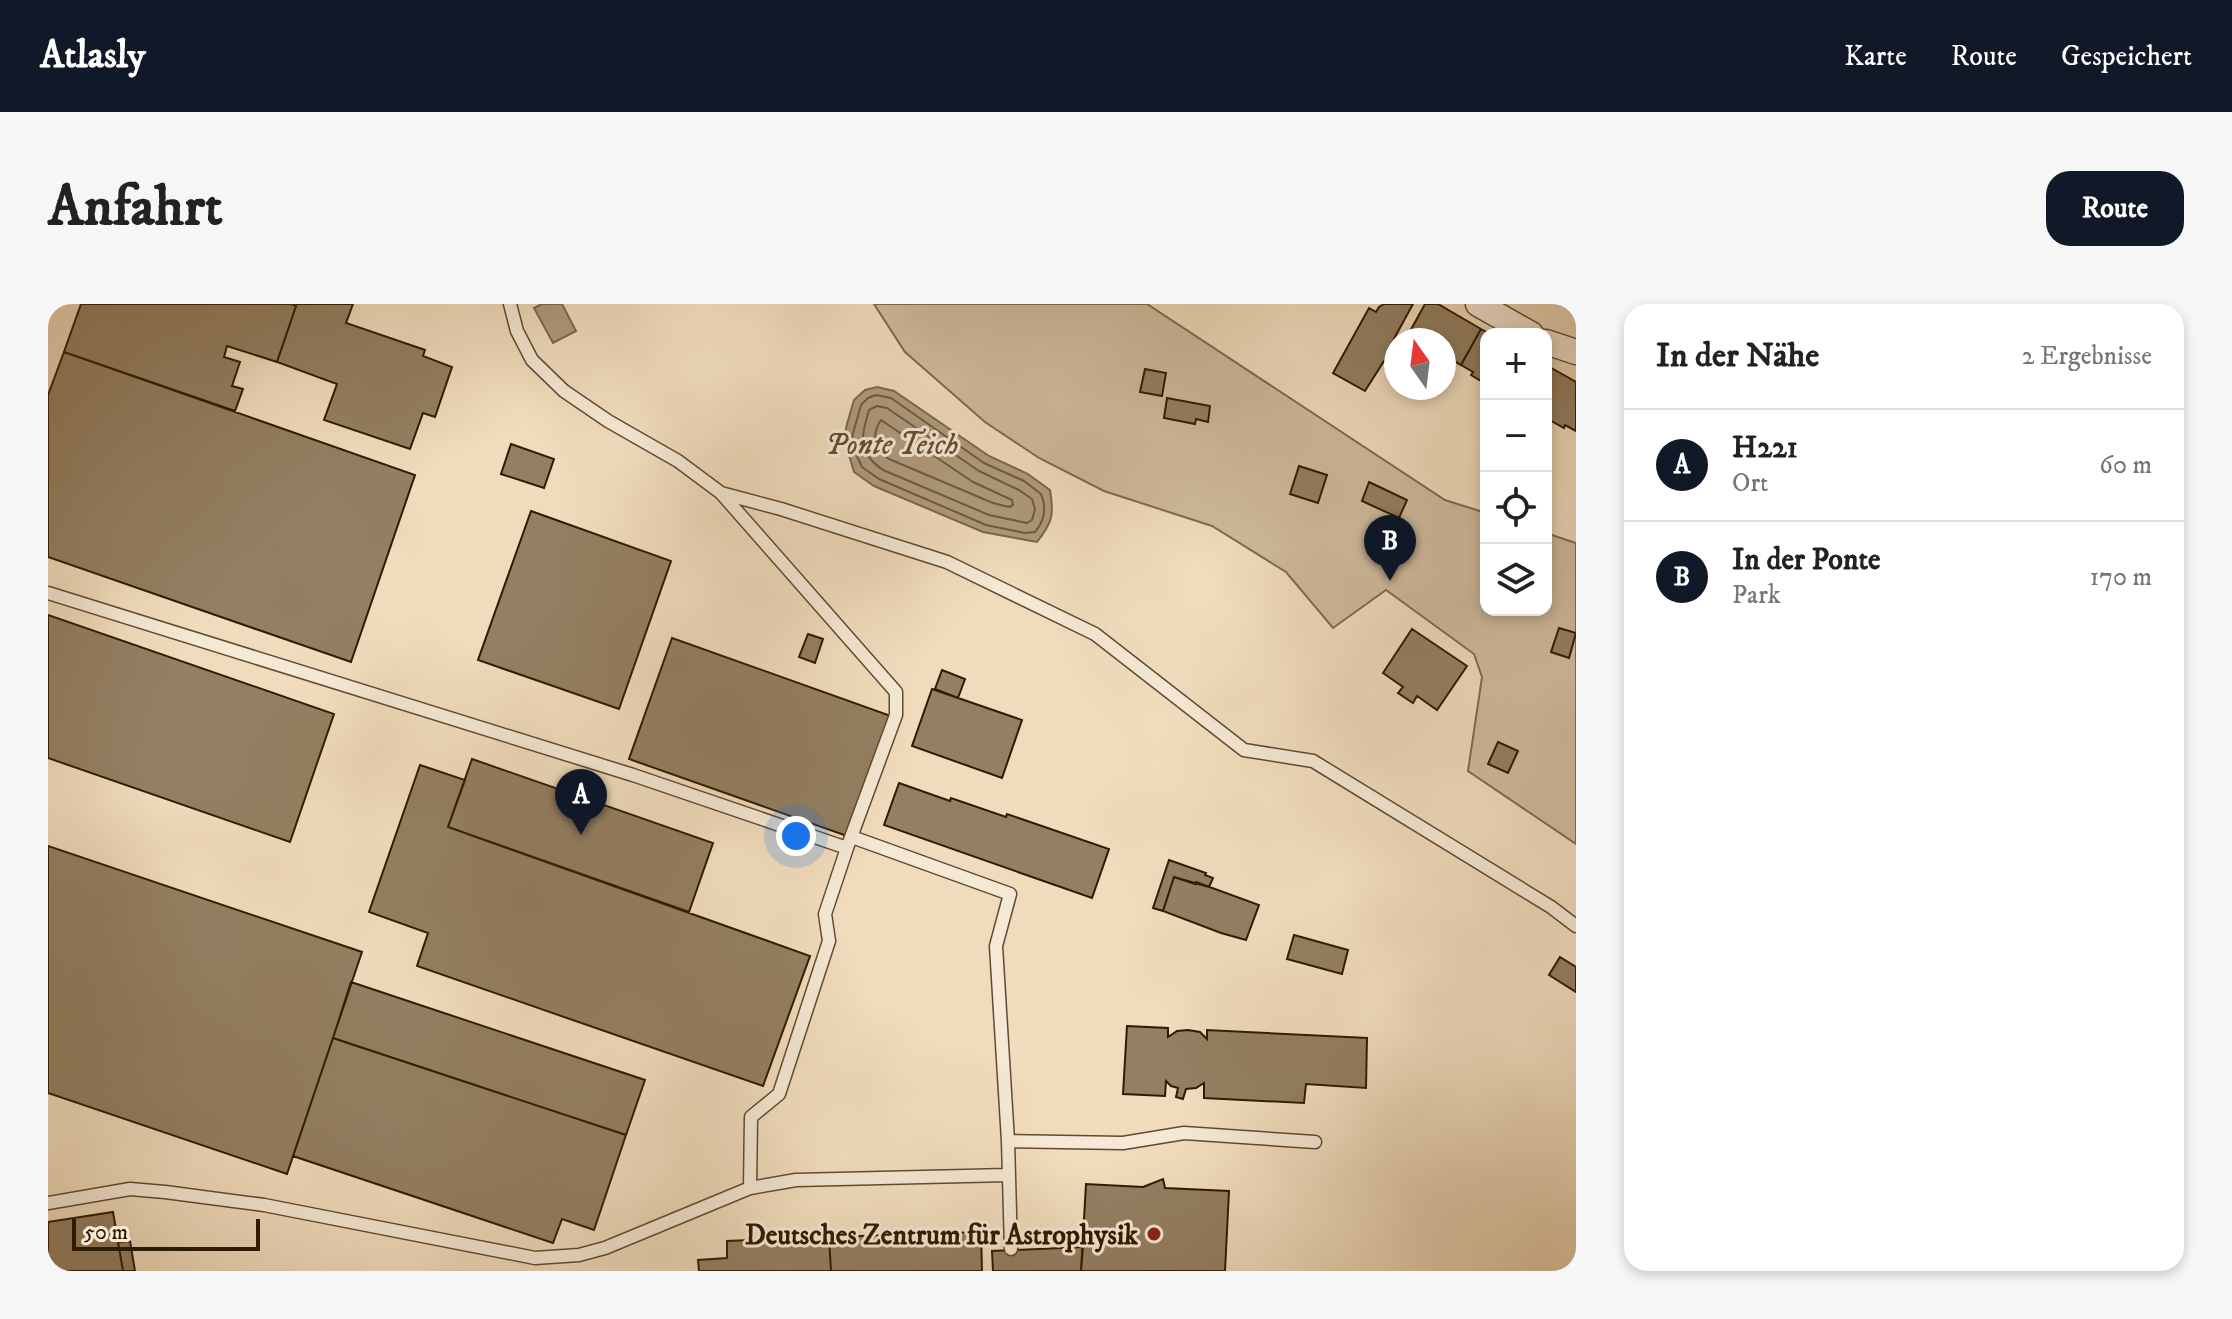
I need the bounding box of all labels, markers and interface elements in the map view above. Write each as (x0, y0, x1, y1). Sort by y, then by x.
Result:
text: Atlasly (40, 32, 146, 80)
text: Karte (1844, 39, 1907, 74)
text: Route (1951, 39, 2017, 74)
text: Gespeichert (2061, 39, 2192, 74)
button: Route (2046, 171, 2184, 246)
text: Anfahrt (48, 173, 223, 243)
north arrow (1384, 328, 1456, 400)
map controls (1480, 328, 1552, 616)
button: + (1480, 328, 1552, 400)
text: In der Nähe (1656, 335, 1819, 377)
text: 2 Ergebnisse (2022, 340, 2152, 373)
button: − (1480, 400, 1552, 472)
water label: Ponte Teich (825, 427, 959, 464)
text: H221 (1732, 430, 1798, 467)
text: A (1674, 449, 1690, 482)
text: 60 m (2099, 449, 2152, 482)
text: Ort (1732, 467, 1768, 500)
button: locate (1480, 472, 1552, 544)
pin: B (1364, 515, 1416, 581)
text: In der Ponte (1732, 542, 1880, 579)
button: layers (1480, 544, 1552, 616)
text: B (1674, 561, 1690, 594)
text: 170 m (2090, 561, 2152, 594)
text: Park (1732, 579, 1781, 612)
pin: A (555, 769, 607, 835)
your location (776, 816, 816, 856)
scale bar (72, 1215, 260, 1251)
place label: Deutsches Zentrum für Astrophysik (745, 1218, 1139, 1253)
text: 50 m (84, 1219, 128, 1246)
marker: Deutsches Zentrum für Astrophysik (1145, 1225, 1163, 1243)

